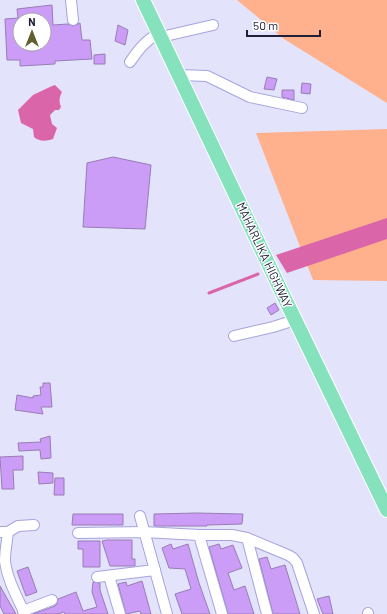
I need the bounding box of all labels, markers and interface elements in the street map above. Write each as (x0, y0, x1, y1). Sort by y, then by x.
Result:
north arrow (12, 12, 52, 52)
scale bar (247, 12, 320, 38)
text: N (28, 15, 36, 28)
text: 50 m (253, 18, 278, 32)
street label: MAHARLIKA HIGHWAY (234, 200, 296, 310)

